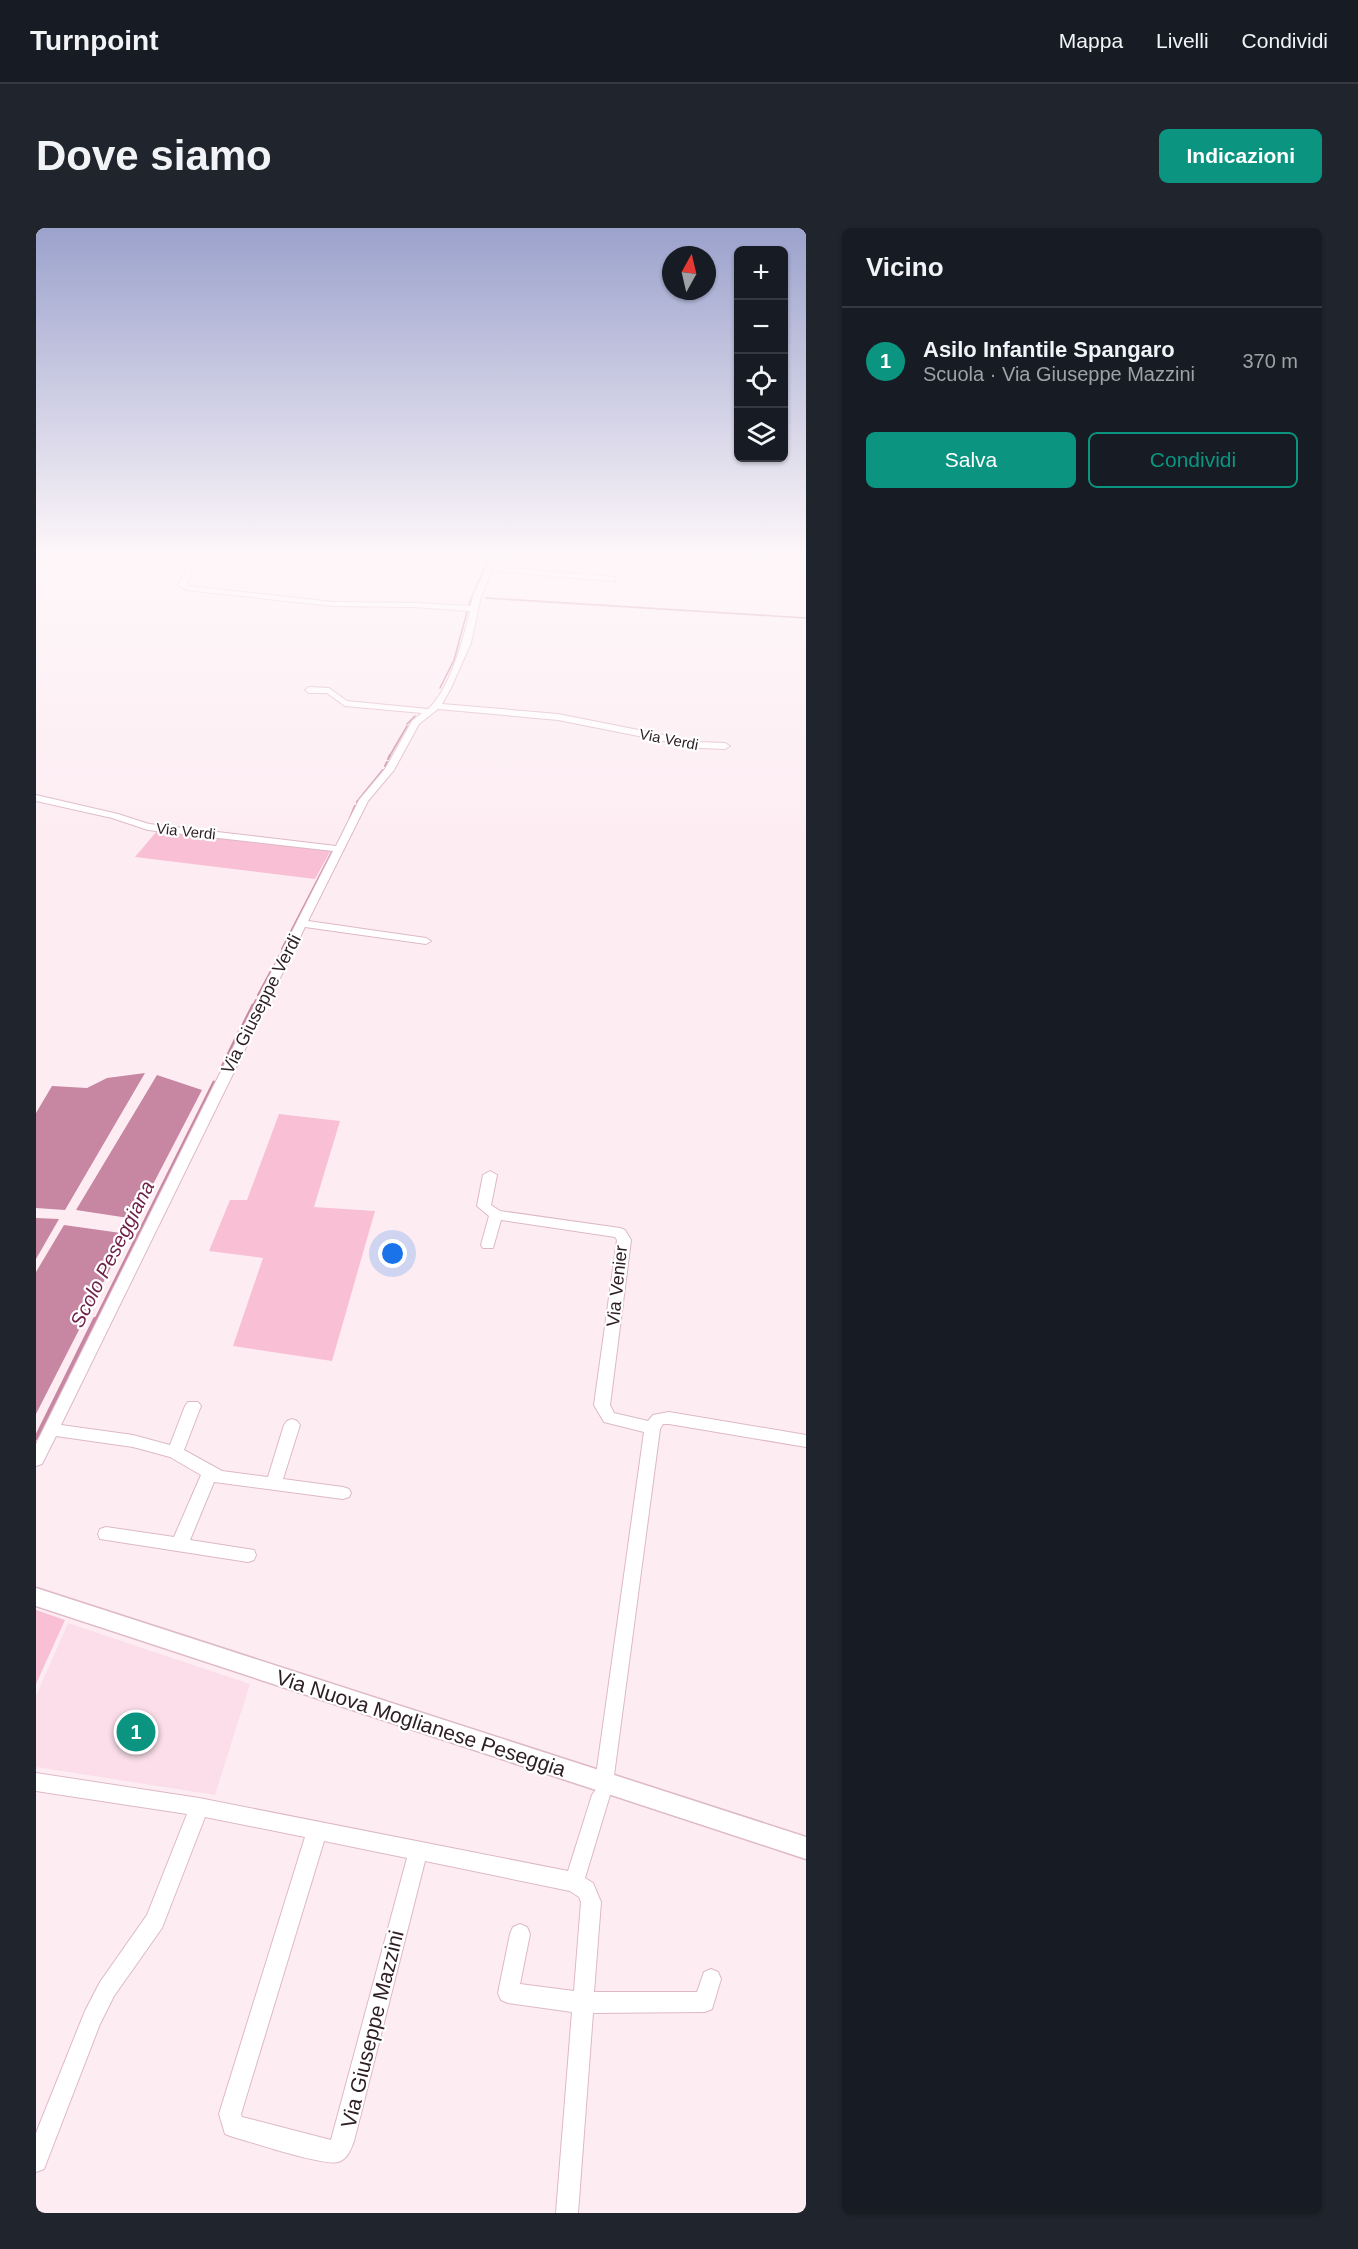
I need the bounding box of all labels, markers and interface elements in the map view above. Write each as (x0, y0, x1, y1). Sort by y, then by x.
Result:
text: Turnpoint (30, 25, 159, 56)
text: Mappa (1059, 29, 1123, 52)
text: Livelli (1156, 29, 1209, 52)
text: Condividi (1242, 29, 1328, 52)
button: Indicazioni (1159, 129, 1322, 183)
text: Dove siamo (36, 132, 272, 179)
north arrow (662, 246, 716, 300)
map controls (734, 246, 788, 462)
button: + (734, 246, 788, 300)
text: Vicino (866, 252, 944, 282)
button: − (734, 300, 788, 354)
text: Asilo Infantile Spangaro (923, 337, 1175, 362)
text: 1 (880, 350, 891, 372)
text: 370 m (1242, 350, 1298, 372)
button: locate (734, 354, 788, 408)
text: Scuola · Via Giuseppe Mazzini (923, 363, 1195, 385)
button: layers (734, 408, 788, 462)
button: Salva (866, 432, 1076, 488)
button: Condividi (1088, 432, 1298, 488)
street label: Via Verdi (638, 725, 700, 753)
street label: Via Verdi (155, 819, 217, 843)
street label: Via Giuseppe Verdi (217, 931, 305, 1077)
water label: Scolo Peseggiana (66, 1177, 158, 1331)
your location (378, 1239, 407, 1268)
street label: Via Venier (603, 1244, 631, 1328)
street label: Via Nuova Moglianese Peseggia (273, 1665, 569, 1781)
pin: 1 (116, 1710, 156, 1754)
street label: Via Giuseppe Mazzini (336, 1928, 408, 2130)

